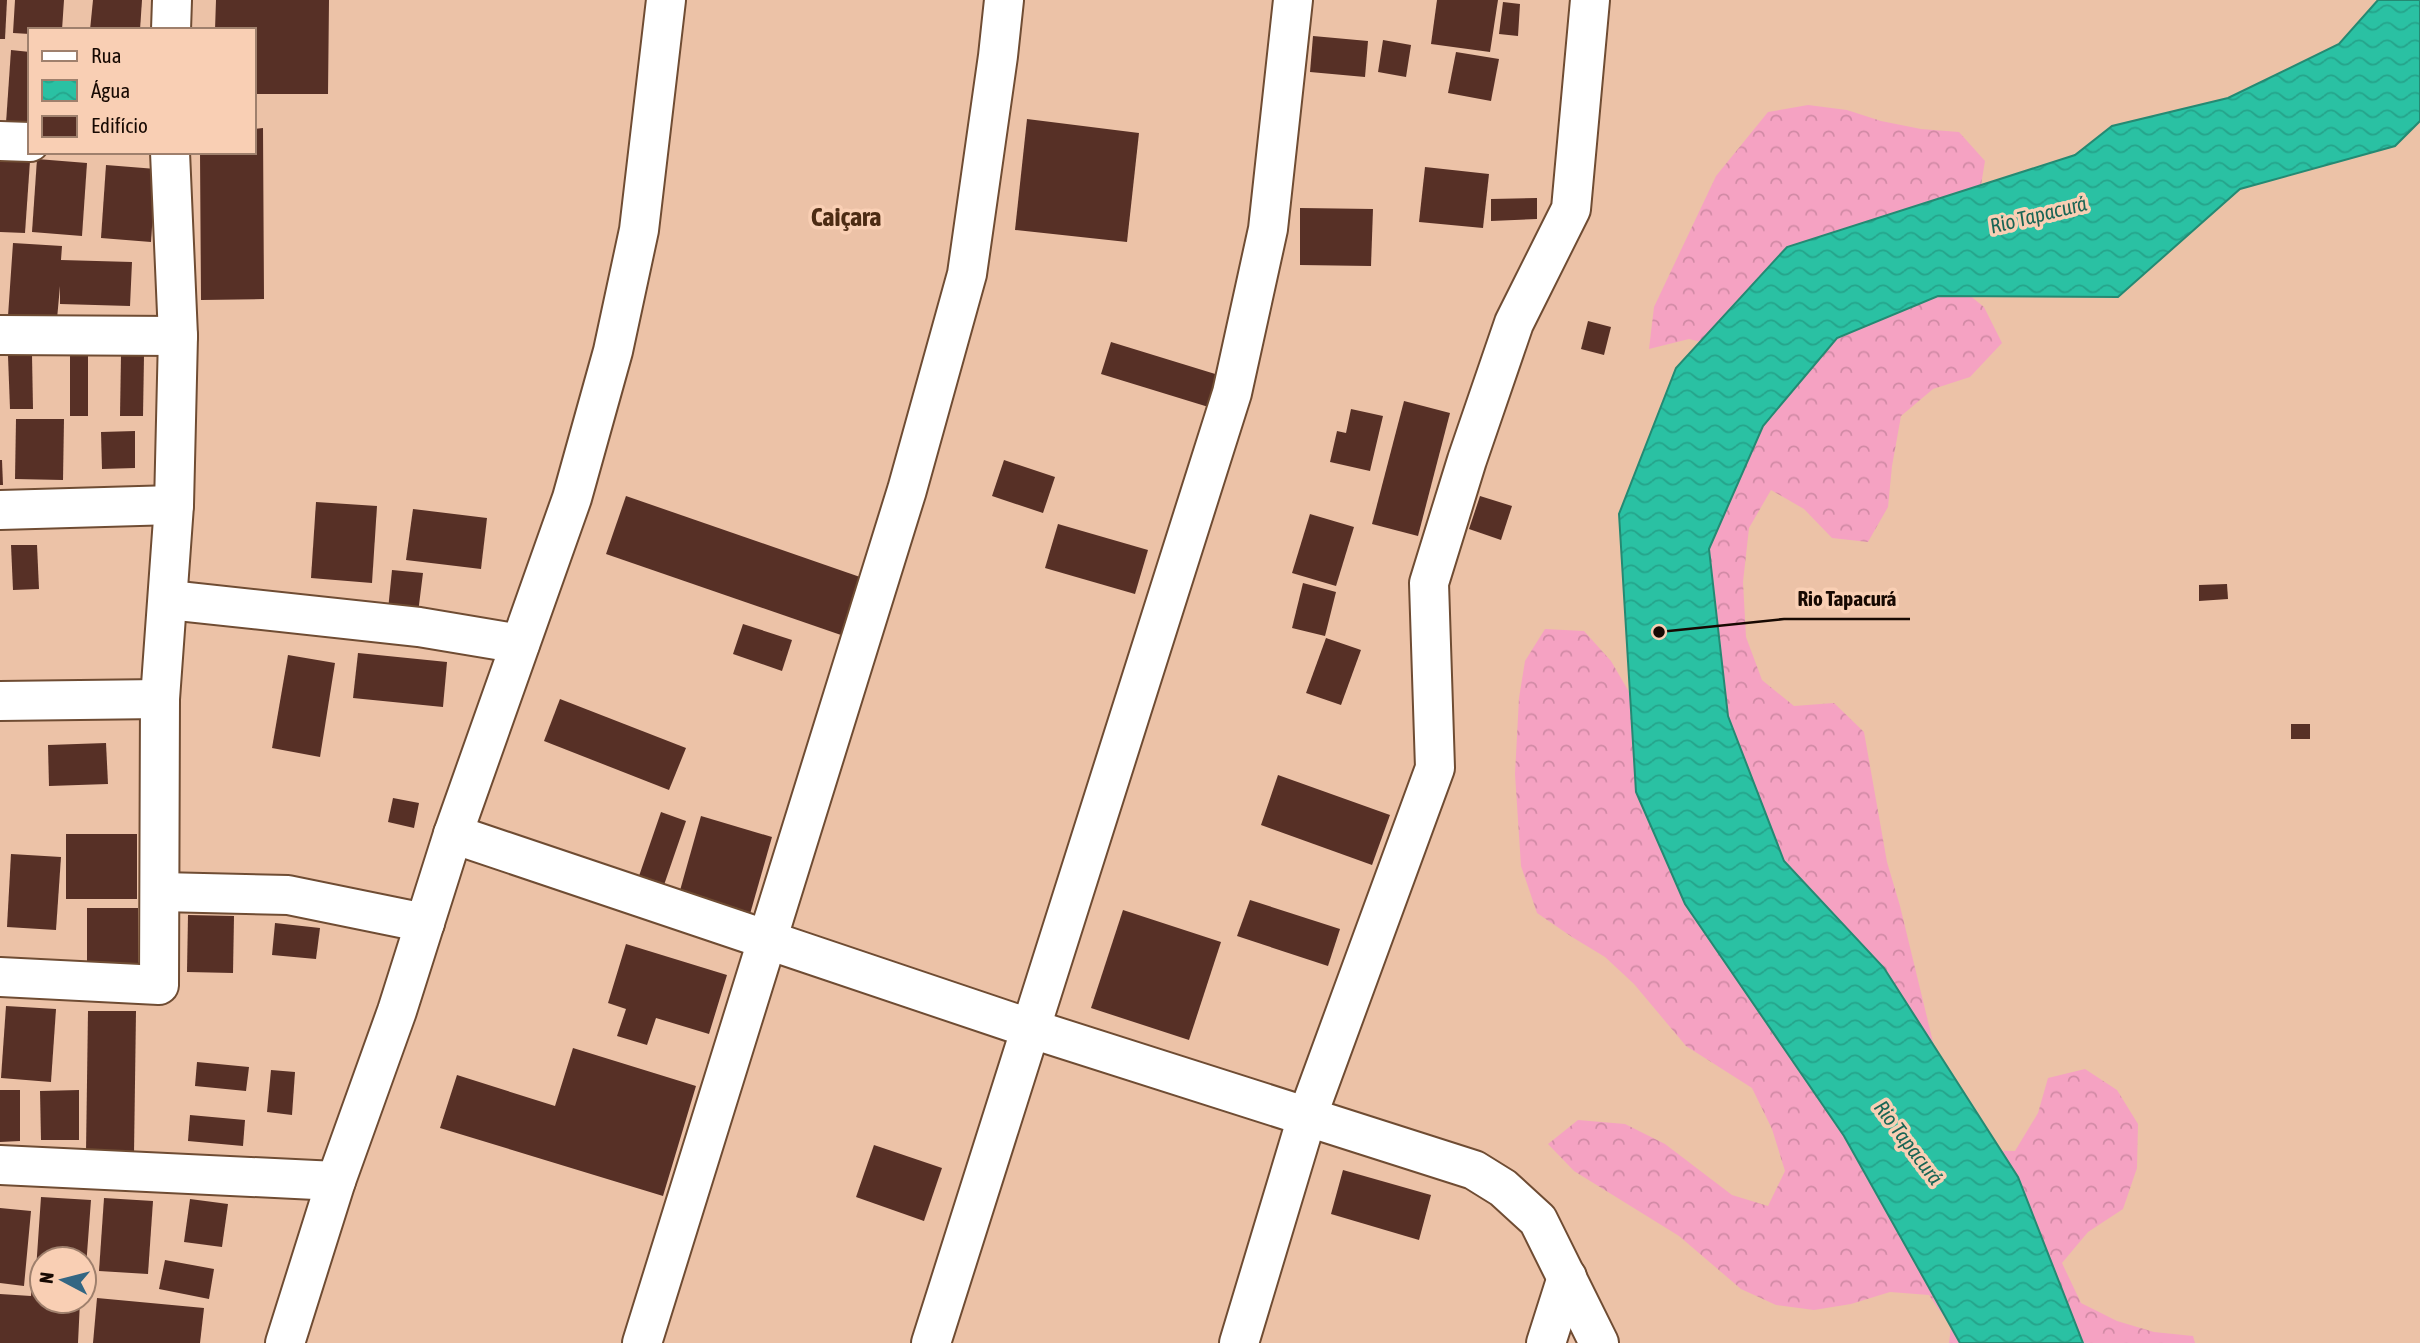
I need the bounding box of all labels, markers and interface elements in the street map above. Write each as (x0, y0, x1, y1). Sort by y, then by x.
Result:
legend (28, 28, 256, 154)
text: Rua (91, 43, 121, 67)
text: Água (91, 78, 130, 102)
text: Edifício (91, 113, 148, 137)
water label: Rio Tapacurá (1987, 190, 2089, 238)
district label: Caiçara (811, 202, 881, 232)
callout: Rio Tapacurá (1784, 577, 1910, 619)
text: Rio Tapacurá (1798, 586, 1897, 610)
water label: Rio Tapacurá (1870, 1095, 1948, 1189)
north arrow (28, 1245, 98, 1315)
text: N (35, 1271, 58, 1285)

